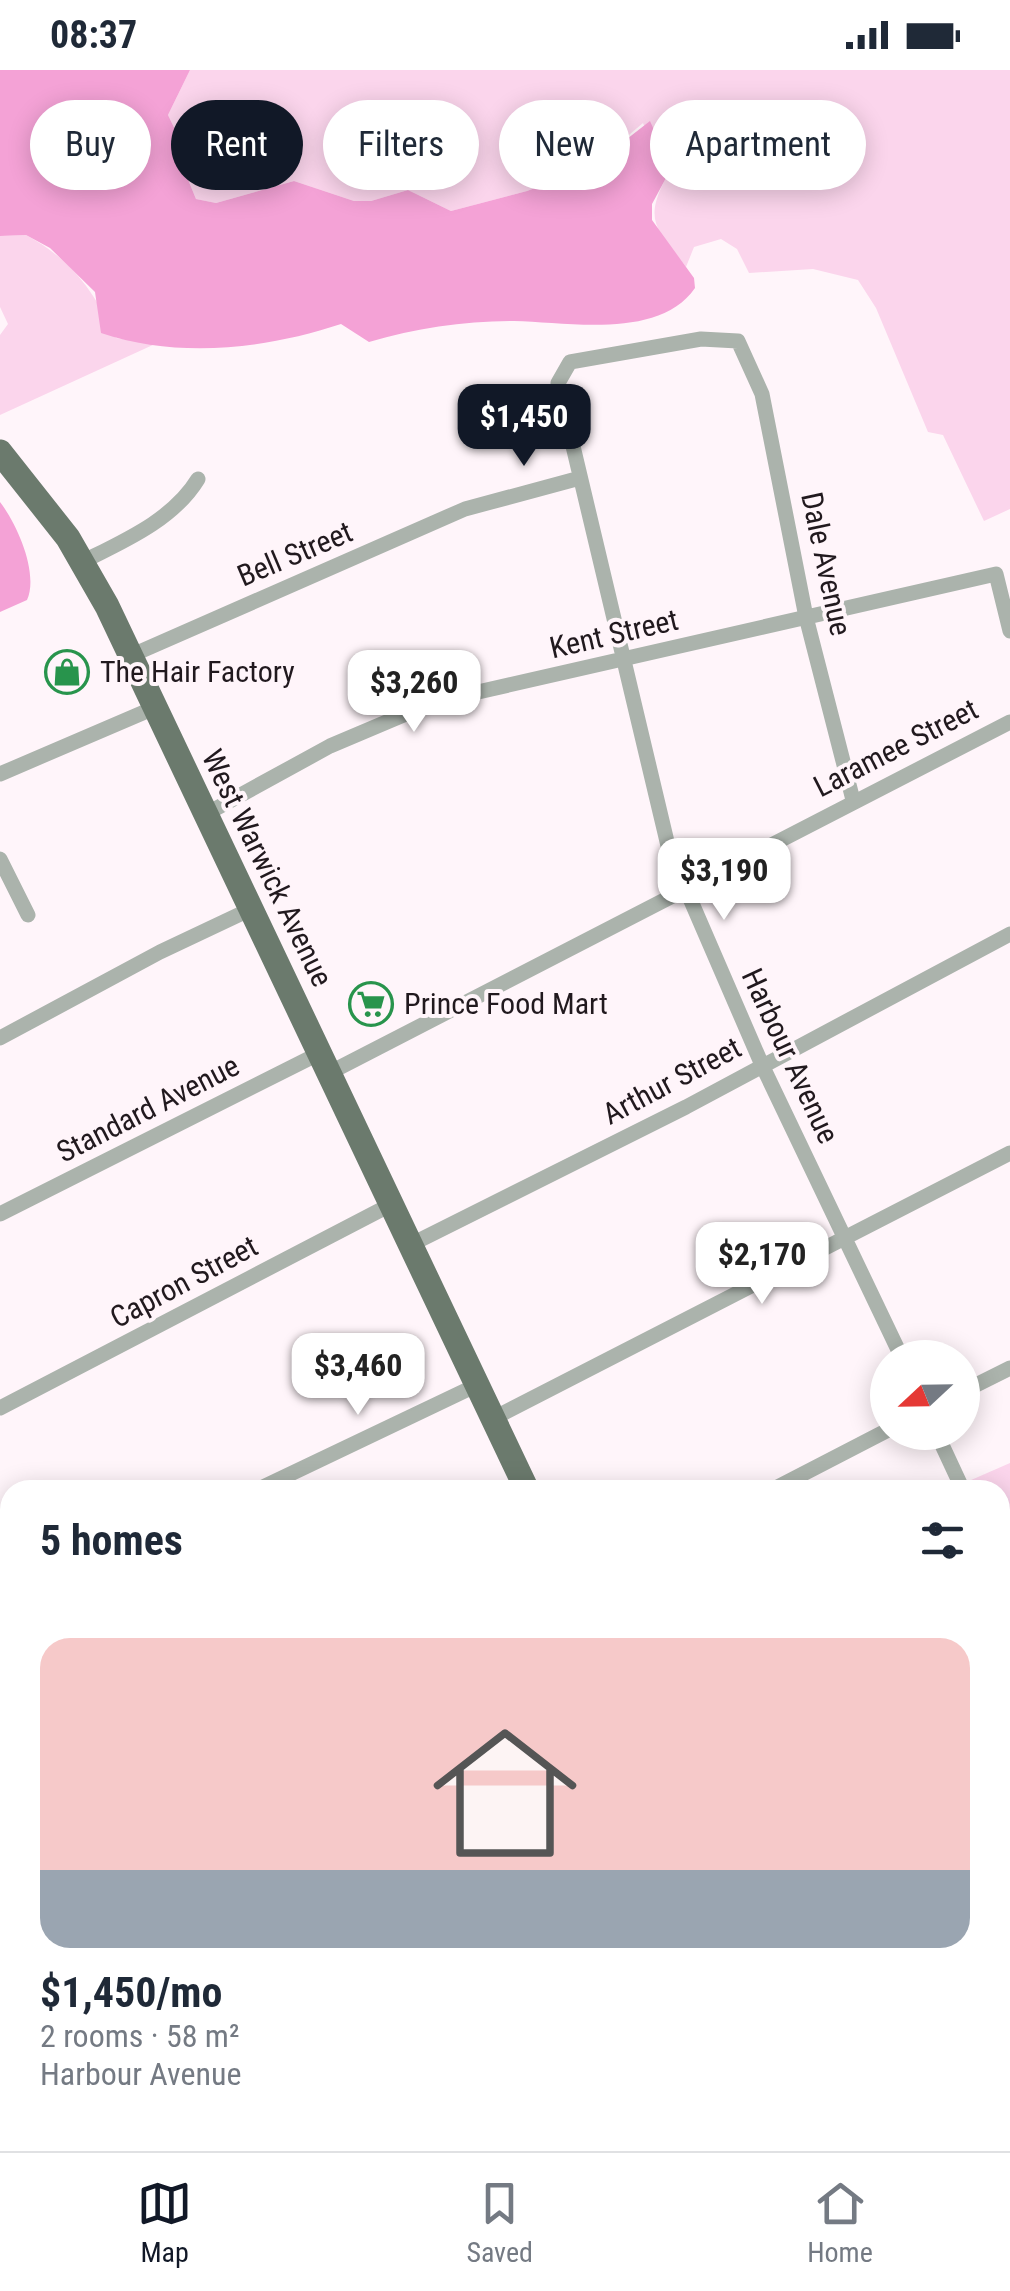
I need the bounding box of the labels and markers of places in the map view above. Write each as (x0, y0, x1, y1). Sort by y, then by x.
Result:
pin: $1,450 (443, 384, 605, 469)
shop icon: The Hair Factory (44, 649, 90, 695)
pin: $3,260 (333, 650, 495, 735)
place label: The Hair Factory (100, 654, 295, 689)
pin: $3,190 (643, 838, 805, 923)
supermarket icon: Prince Food Mart (348, 981, 394, 1027)
place label: Prince Food Mart (404, 986, 608, 1021)
pin: $2,170 (681, 1222, 843, 1307)
pin: $3,460 (277, 1333, 439, 1418)

